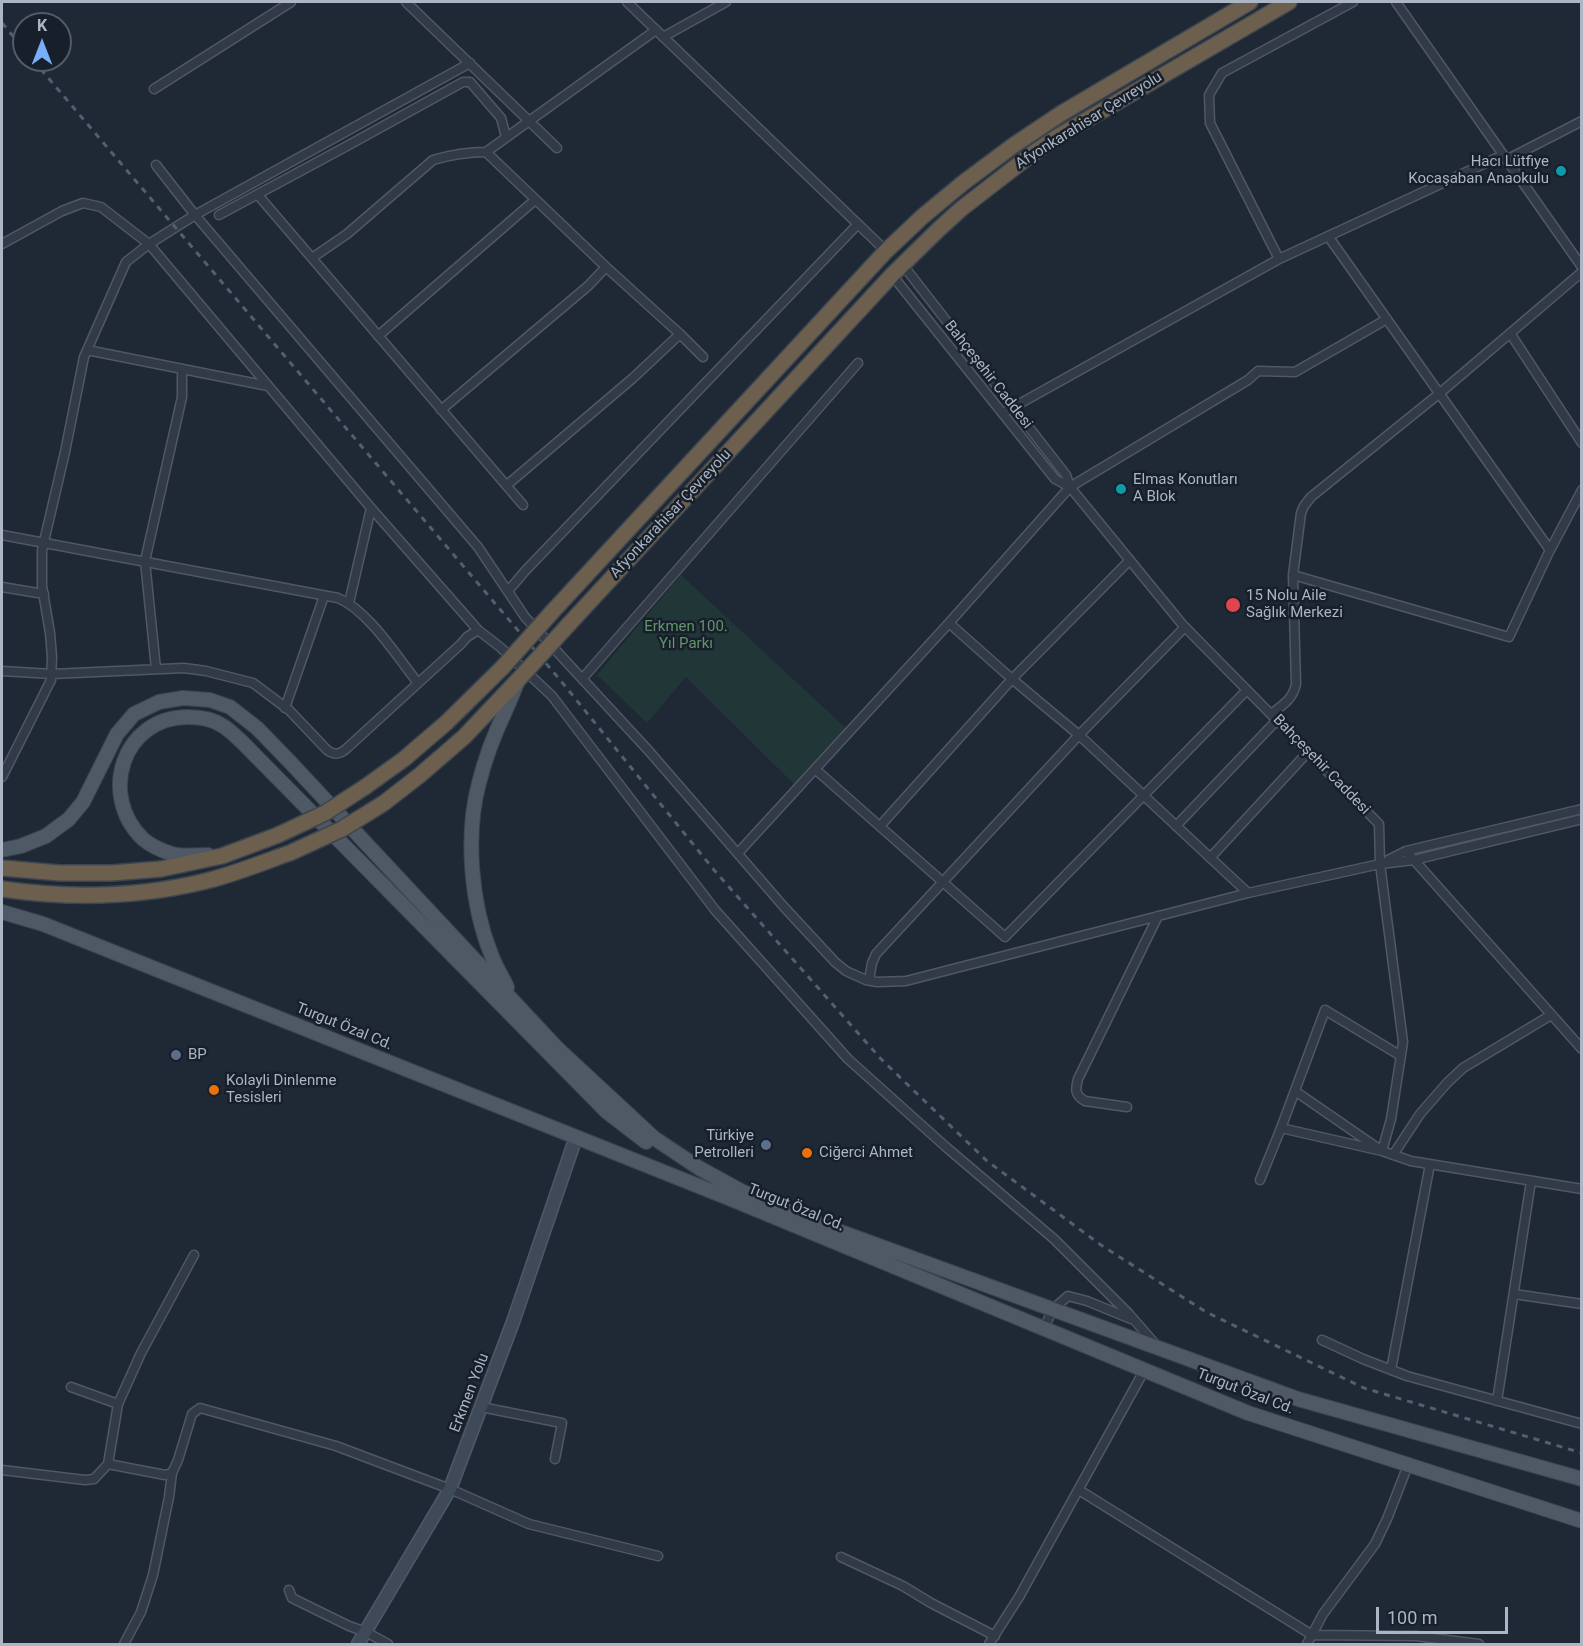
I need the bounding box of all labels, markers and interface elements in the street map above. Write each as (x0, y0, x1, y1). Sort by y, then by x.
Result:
north arrow (12, 12, 72, 72)
text: K (37, 16, 47, 35)
street label: Afyonkarahisar Çevreyolu (1012, 69, 1166, 173)
place label: Hacı Lütfiye Kocaşaban Anaokulu (1408, 153, 1549, 188)
marker: Hacı Lütfiye Kocaşaban Anaokulu (1554, 164, 1568, 178)
street label: Bahçeşehir Caddesi (940, 317, 1036, 433)
street label: Afyonkarahisar Çevreyolu (607, 446, 735, 582)
place label: Elmas Konutları A Blok (1133, 471, 1238, 506)
marker: Elmas Konutları A Blok (1114, 482, 1128, 496)
place label: 15 Nolu Aile Sağlık Merkezi (1246, 587, 1343, 622)
marker: 15 Nolu Aile Sağlık Merkezi (1224, 596, 1242, 614)
park label: Erkmen 100. Yıl Parkı (644, 618, 728, 653)
street label: Bahçeşehir Caddesi (1269, 711, 1373, 819)
street label: Turgut Özal Cd. (293, 1000, 395, 1054)
place label: BP (188, 1046, 207, 1064)
marker: BP (169, 1048, 183, 1062)
place label: Kolayli Dinlenme Tesisleri (226, 1072, 336, 1107)
marker: Kolayli Dinlenme Tesisleri (207, 1083, 221, 1097)
place label: Türkiye Petrolleri (694, 1127, 754, 1162)
marker: Türkiye Petrolleri (759, 1138, 773, 1152)
place label: Ciğerci Ahmet (819, 1144, 913, 1162)
marker: Ciğerci Ahmet (800, 1146, 814, 1160)
street label: Turgut Özal Cd. (745, 1181, 847, 1235)
street label: Erkmen Yolu (447, 1351, 493, 1435)
street label: Turgut Özal Cd. (1194, 1365, 1296, 1419)
scale bar (1379, 1595, 1511, 1633)
text: 100 m (1387, 1607, 1438, 1628)

